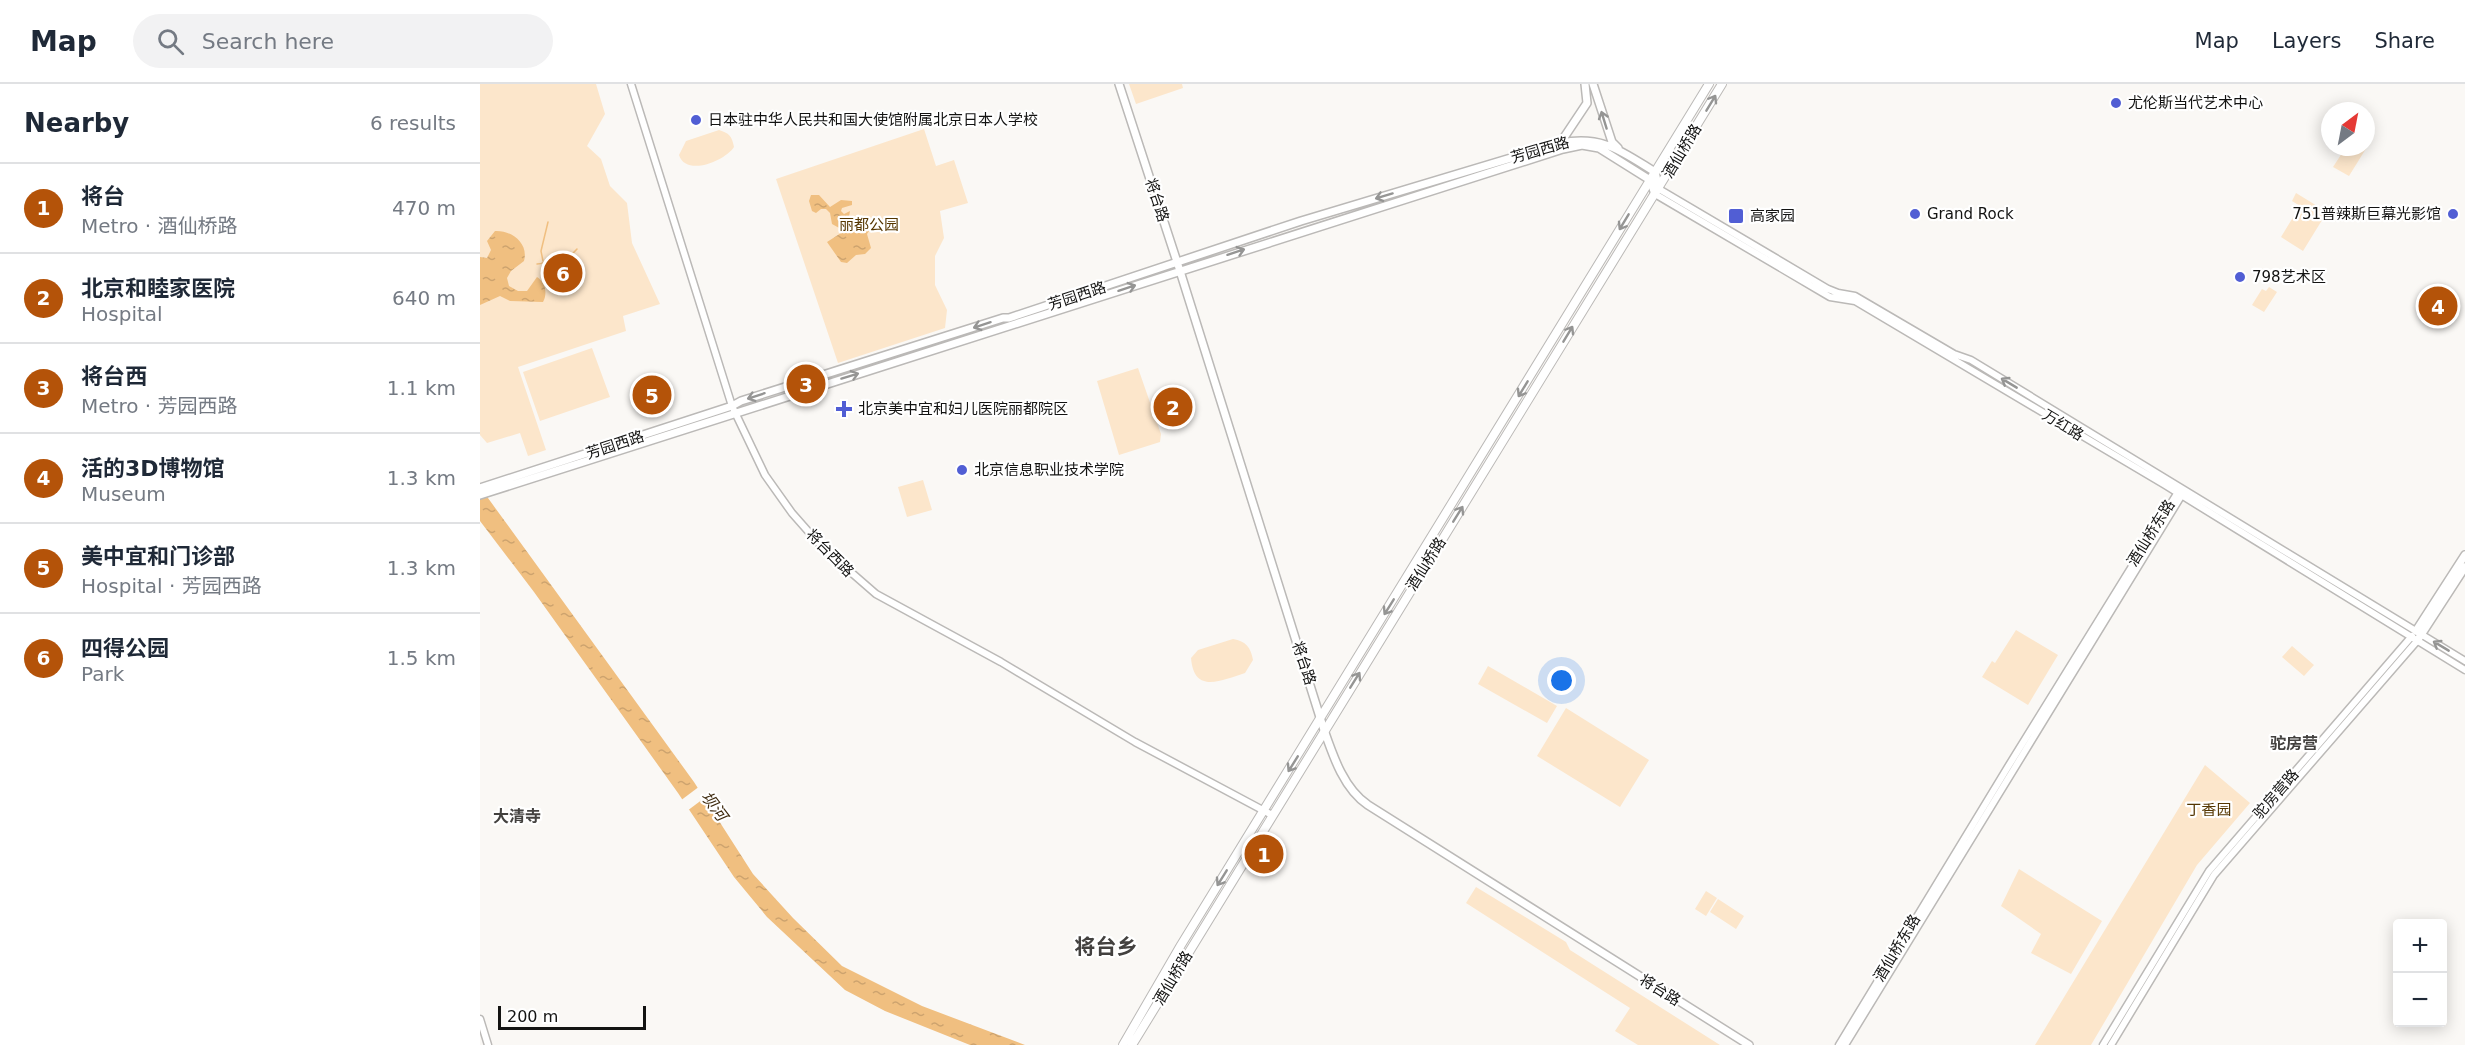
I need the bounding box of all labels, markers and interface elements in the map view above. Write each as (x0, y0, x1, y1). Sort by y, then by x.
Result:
search box (133, 14, 553, 68)
text: Map (30, 25, 97, 58)
icon: search (154, 25, 187, 58)
text: Search here (202, 29, 334, 54)
text: Map (2195, 29, 2239, 53)
text: Layers (2272, 29, 2341, 53)
text: Share (2374, 29, 2435, 53)
place label: 尤伦斯当代艺术中心 (2128, 94, 2263, 112)
one-way arrow (1705, 95, 1717, 112)
marker: 尤伦斯当代艺术中心 (2109, 96, 2123, 110)
north arrow (2321, 102, 2375, 156)
text: Nearby (24, 108, 129, 138)
text: 6 results (370, 111, 456, 135)
place label: 日本驻中华人民共和国大使馆附属北京日本人学校 (708, 111, 1038, 129)
one-way arrow (1598, 111, 1609, 130)
marker: 日本驻中华人民共和国大使馆附属北京日本人学校 (689, 113, 703, 127)
street label: 酒仙桥路 (1659, 121, 1705, 181)
street label: 芳园西路 (1509, 133, 1571, 167)
street label: 将台路 (1141, 176, 1173, 224)
text: 将台 (81, 184, 125, 209)
one-way arrow (1375, 191, 1394, 202)
text: 1 (37, 196, 50, 220)
text: 470 m (392, 196, 456, 220)
place label: Grand Rock (1927, 205, 2014, 223)
place label: 751普辣斯巨幕光影馆 (2292, 205, 2441, 223)
marker: 高家园 (1727, 207, 1745, 225)
place label: 高家园 (1750, 207, 1795, 225)
marker: Grand Rock (1908, 207, 1922, 221)
marker: 751普辣斯巨幕光影馆 (2446, 207, 2460, 221)
one-way arrow (1618, 213, 1630, 230)
text: Metro · 酒仙桥路 (81, 214, 238, 238)
park label: 丽都公园 (839, 216, 899, 234)
one-way arrow (1226, 246, 1245, 257)
pin: 6 (544, 250, 583, 296)
place label: 798艺术区 (2252, 268, 2326, 286)
marker: 798艺术区 (2233, 270, 2247, 284)
text: 北京和睦家医院 (81, 276, 235, 301)
street label: 芳园西路 (1046, 278, 1108, 314)
one-way arrow (1117, 282, 1136, 293)
pin: 4 (2418, 284, 2458, 328)
text: 2 (37, 286, 50, 310)
text: 640 m (392, 286, 456, 310)
text: Hospital (81, 302, 163, 326)
one-way arrow (973, 320, 992, 331)
one-way arrow (1561, 325, 1574, 342)
pin: 3 (786, 362, 826, 406)
text: 将台西 (81, 364, 147, 389)
one-way arrow (840, 370, 859, 381)
pin: 5 (632, 372, 672, 418)
text: 3 (37, 376, 50, 400)
text: 1.1 km (387, 376, 456, 400)
one-way arrow (2001, 377, 2018, 389)
one-way arrow (1517, 380, 1529, 397)
pin: 2 (1154, 384, 1192, 430)
one-way arrow (747, 392, 766, 403)
text: Metro · 芳园西路 (81, 394, 238, 418)
marker: 北京美中宜和妇儿医院丽都院区 (835, 400, 853, 418)
place label: 北京美中宜和妇儿医院丽都院区 (858, 400, 1068, 418)
street label: 万红路 (2039, 406, 2087, 444)
street label: 芳园西路 (584, 427, 646, 463)
text: 活的3D博物馆 (81, 456, 225, 481)
place label: 北京信息职业技术学院 (974, 461, 1124, 479)
marker: 北京信息职业技术学院 (955, 463, 969, 477)
text: 4 (37, 466, 50, 490)
text: 1.3 km (387, 466, 456, 490)
text: Museum (81, 482, 166, 506)
street label: 酒仙桥东路 (2123, 496, 2179, 570)
one-way arrow (1452, 506, 1464, 523)
street label: 将台西路 (802, 525, 858, 581)
street label: 酒仙桥路 (1402, 534, 1450, 594)
text: 美中宜和门诊部 (81, 544, 235, 569)
text: 5 (37, 556, 50, 580)
text: 1.3 km (387, 556, 456, 580)
text: Hospital · 芳园西路 (81, 574, 262, 598)
one-way arrow (1383, 598, 1395, 615)
text: 四得公园 (81, 636, 169, 661)
street label: 将台路 (1288, 639, 1320, 687)
one-way arrow (2433, 640, 2450, 652)
text: 6 (37, 646, 50, 670)
text: 1.5 km (387, 646, 456, 670)
text: Park (81, 662, 124, 686)
your location (1547, 666, 1576, 695)
one-way arrow (1349, 672, 1361, 689)
district label: 驼房营 (2270, 734, 2318, 753)
one-way arrow (1286, 755, 1298, 772)
street label: 驼房营路 (2250, 765, 2302, 823)
water label: 坝河 (697, 787, 733, 827)
park label: 丁香园 (2186, 801, 2232, 819)
district label: 大清寺 (493, 807, 541, 826)
pin: 1 (1244, 832, 1284, 876)
one-way arrow (1216, 869, 1228, 886)
street label: 酒仙桥东路 (1870, 911, 1924, 985)
map controls (2393, 919, 2447, 1027)
button: + (2393, 919, 2447, 973)
district label: 将台乡 (1075, 935, 1138, 959)
street label: 酒仙桥路 (1150, 948, 1196, 1008)
street label: 将台路 (1636, 970, 1684, 1010)
button: − (2393, 973, 2447, 1027)
scale bar (498, 1003, 646, 1030)
text: 200 m (507, 1007, 558, 1026)

